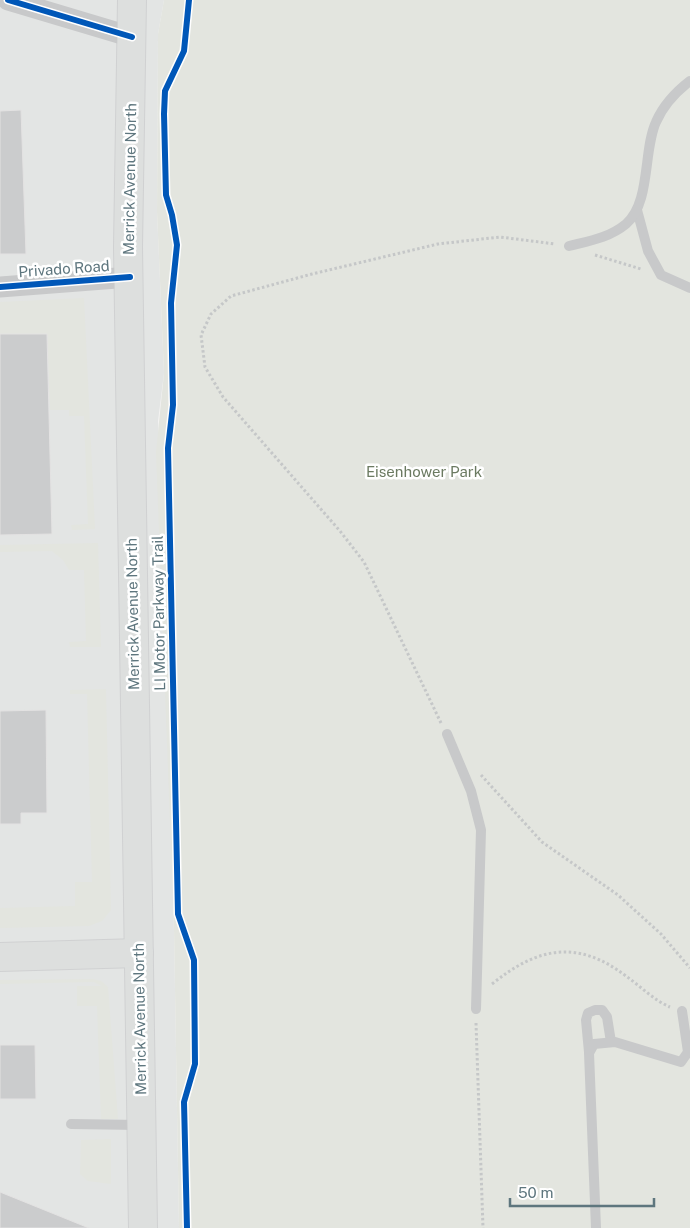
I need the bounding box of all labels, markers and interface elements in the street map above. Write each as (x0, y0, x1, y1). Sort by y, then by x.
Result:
street label: Merrick Avenue North (120, 103, 139, 255)
street label: Privado Road (18, 257, 110, 280)
park label: Eisenhower Park (366, 463, 482, 480)
street label: LI Motor Parkway Trail (149, 535, 168, 691)
street label: Merrick Avenue North (123, 538, 142, 690)
street label: Merrick Avenue North (130, 943, 149, 1095)
scale bar (510, 1176, 654, 1208)
text: 50 m (518, 1184, 553, 1201)

